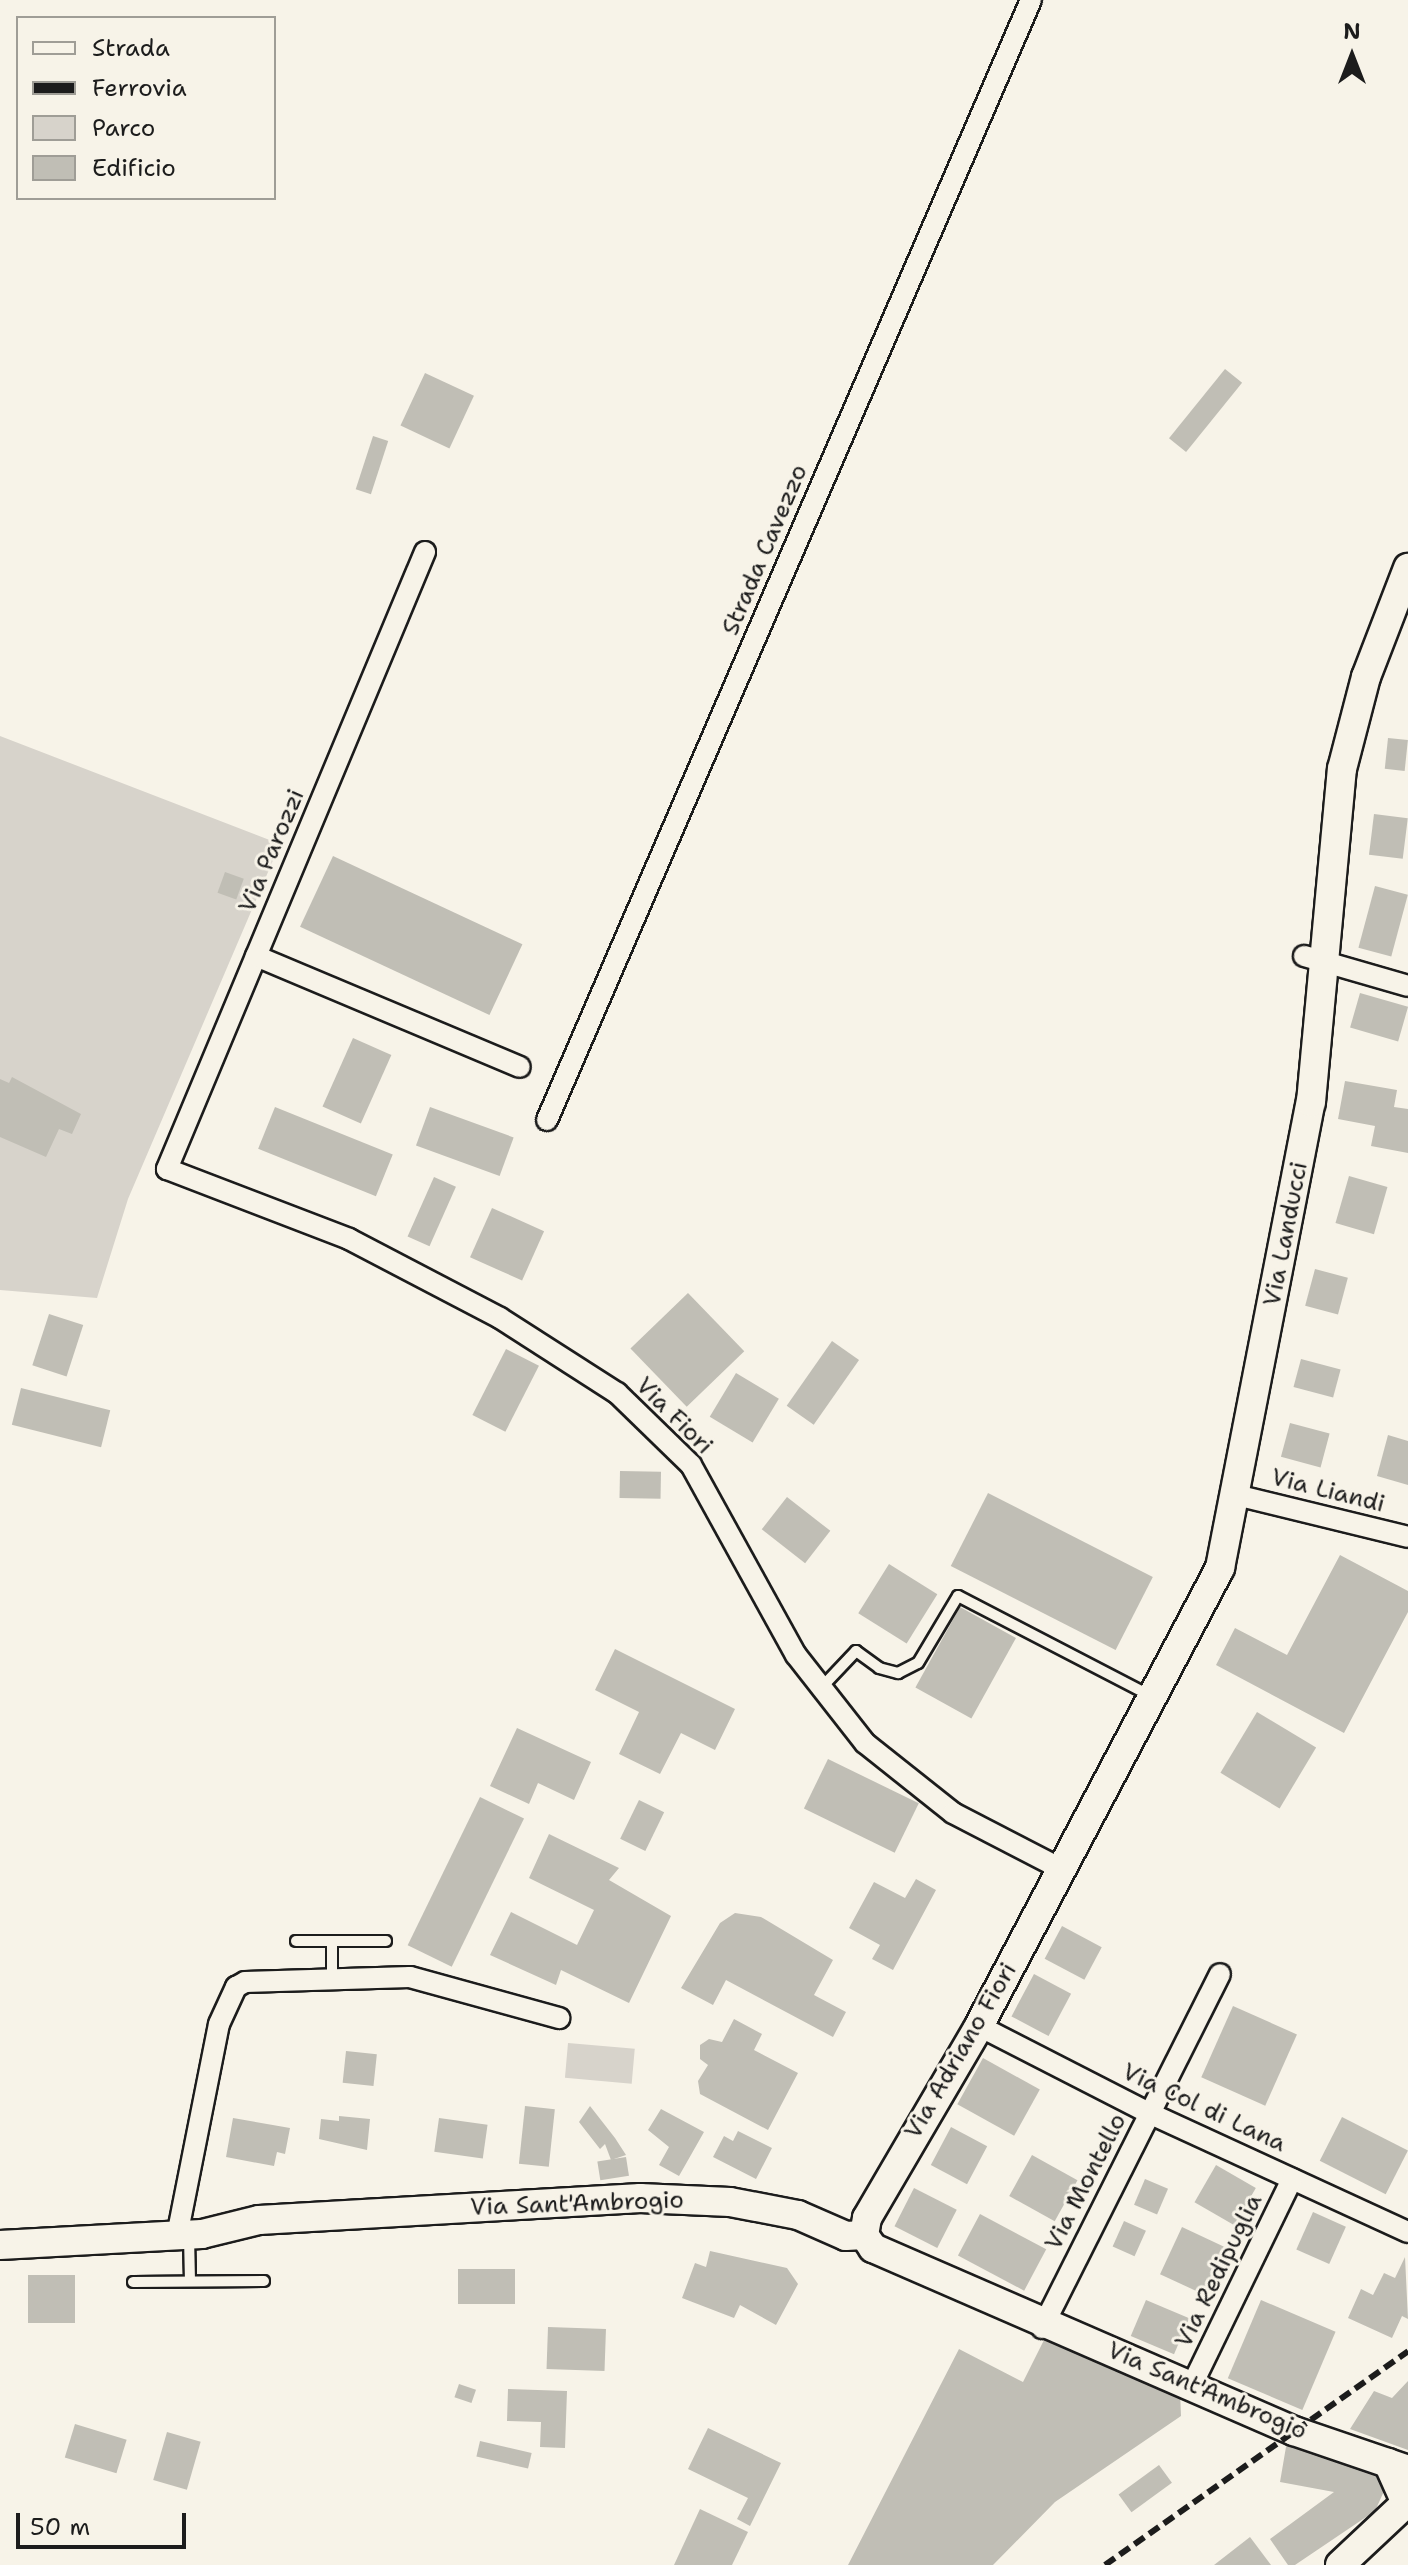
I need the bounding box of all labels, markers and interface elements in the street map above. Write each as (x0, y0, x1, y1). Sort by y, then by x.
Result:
legend (16, 16, 276, 200)
north arrow (1312, 16, 1392, 96)
text: N (1343, 17, 1361, 46)
text: Strada (92, 32, 170, 64)
text: Ferrovia (92, 72, 187, 104)
text: Parco (92, 112, 155, 144)
text: Edificio (92, 152, 176, 184)
street label: Strada Cavezzo (716, 461, 814, 639)
street label: Via Parozzi (233, 785, 311, 917)
street label: Via Landucci (1258, 1159, 1314, 1309)
street label: Via Fiori (630, 1372, 718, 1460)
street label: Via Liandi (1268, 1463, 1388, 1519)
street label: Via Adriano Fiori (899, 1958, 1023, 2144)
street label: Via Col di Lana (1118, 2057, 1290, 2159)
street label: Via Montello (1039, 2109, 1133, 2255)
street label: Via Sant'Ambrogio (470, 2186, 684, 2222)
street label: Via Redipuglia (1169, 2190, 1269, 2352)
street label: Via Sant'Ambrogio (1103, 2336, 1311, 2446)
scale bar (20, 2497, 190, 2547)
text: 50 m (30, 2511, 90, 2543)

